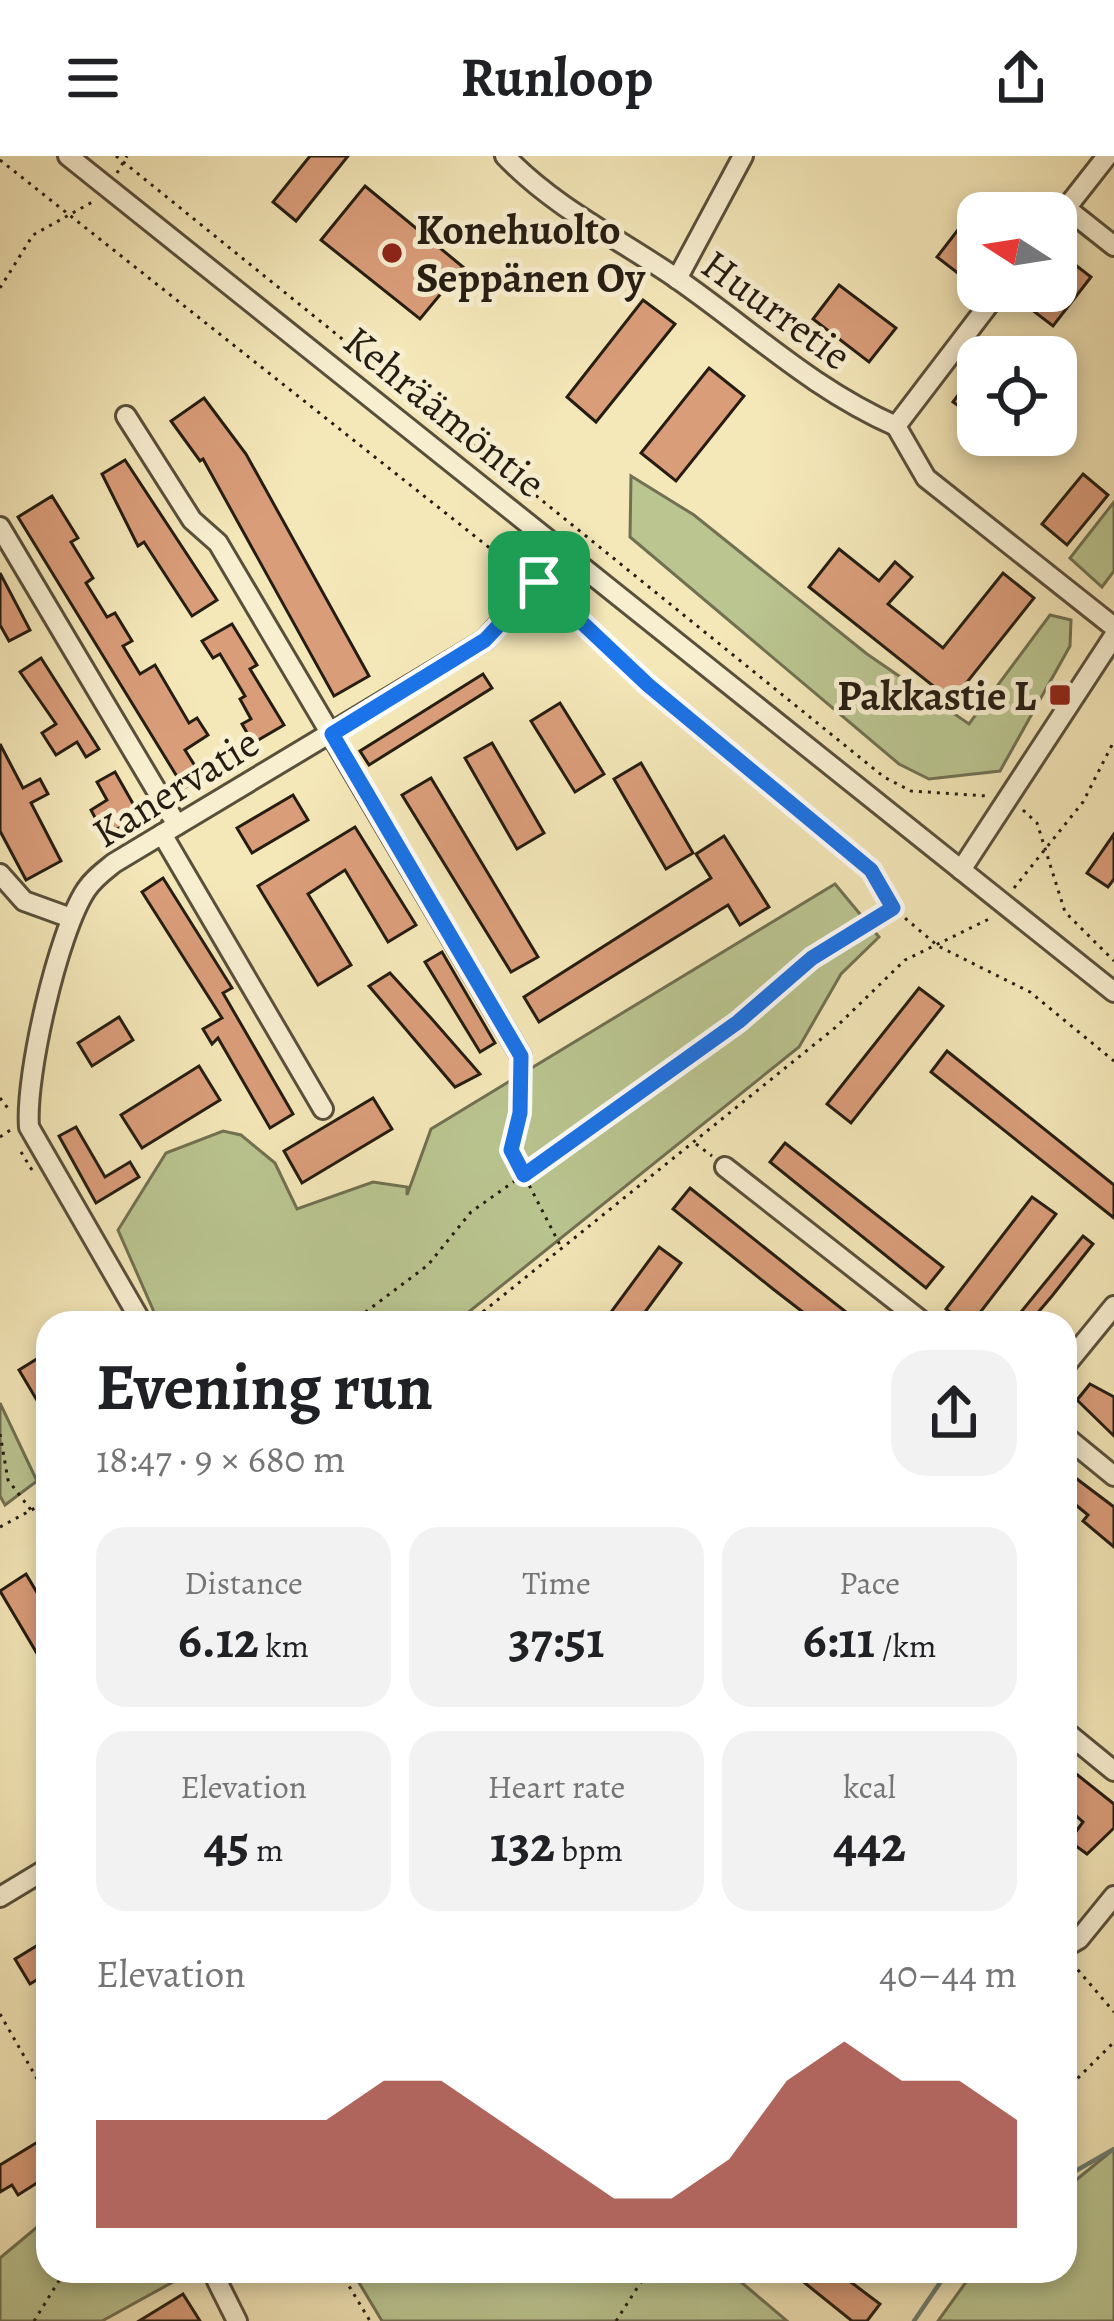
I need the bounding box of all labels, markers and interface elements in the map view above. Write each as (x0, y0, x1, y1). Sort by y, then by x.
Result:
text: Runloop (461, 41, 653, 115)
icon: menu (60, 45, 126, 111)
icon: share (988, 45, 1054, 111)
north arrow (957, 192, 1077, 312)
map controls (957, 192, 1077, 456)
place label: Konehuolto Seppänen Oy (416, 201, 646, 306)
street label: Huurretie (690, 236, 863, 383)
marker: Konehuolto Seppänen Oy (379, 240, 405, 266)
street label: Kehräämöntie (332, 312, 558, 510)
button: locate (957, 336, 1077, 456)
pin (488, 531, 590, 633)
icon: arrive (506, 549, 572, 615)
place label: Pakkastie L (837, 667, 1037, 724)
marker: Pakkastie L (1047, 682, 1073, 708)
street label: Kanervatie (81, 714, 269, 861)
text: Evening run (96, 1342, 433, 1432)
button: share (891, 1350, 1017, 1476)
text: 18:47 · 9 × 680 m (96, 1432, 346, 1485)
text: Distance (184, 1560, 303, 1605)
text: Time (522, 1560, 591, 1605)
text: Pace (839, 1560, 900, 1605)
text: 6.12 (178, 1605, 259, 1675)
text: 37:51 (509, 1605, 604, 1675)
text: 6:11 (803, 1605, 875, 1675)
text: km (259, 1623, 309, 1668)
text: /km (875, 1623, 936, 1668)
text: Elevation (180, 1764, 307, 1809)
text: Heart rate (488, 1764, 625, 1809)
text: kcal (843, 1764, 896, 1809)
text: 45 (204, 1809, 249, 1879)
text: 132 (490, 1809, 555, 1879)
text: 442 (833, 1809, 906, 1879)
text: m (249, 1827, 283, 1872)
text: bpm (555, 1827, 623, 1872)
text: Elevation (96, 1947, 246, 2000)
text: 40–44 m (879, 1947, 1017, 2000)

